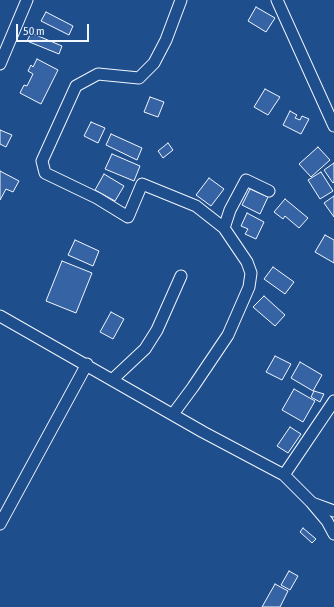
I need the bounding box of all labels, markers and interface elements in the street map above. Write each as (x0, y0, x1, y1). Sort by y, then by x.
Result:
scale bar (18, 16, 91, 42)
text: 50 m (23, 24, 45, 38)

